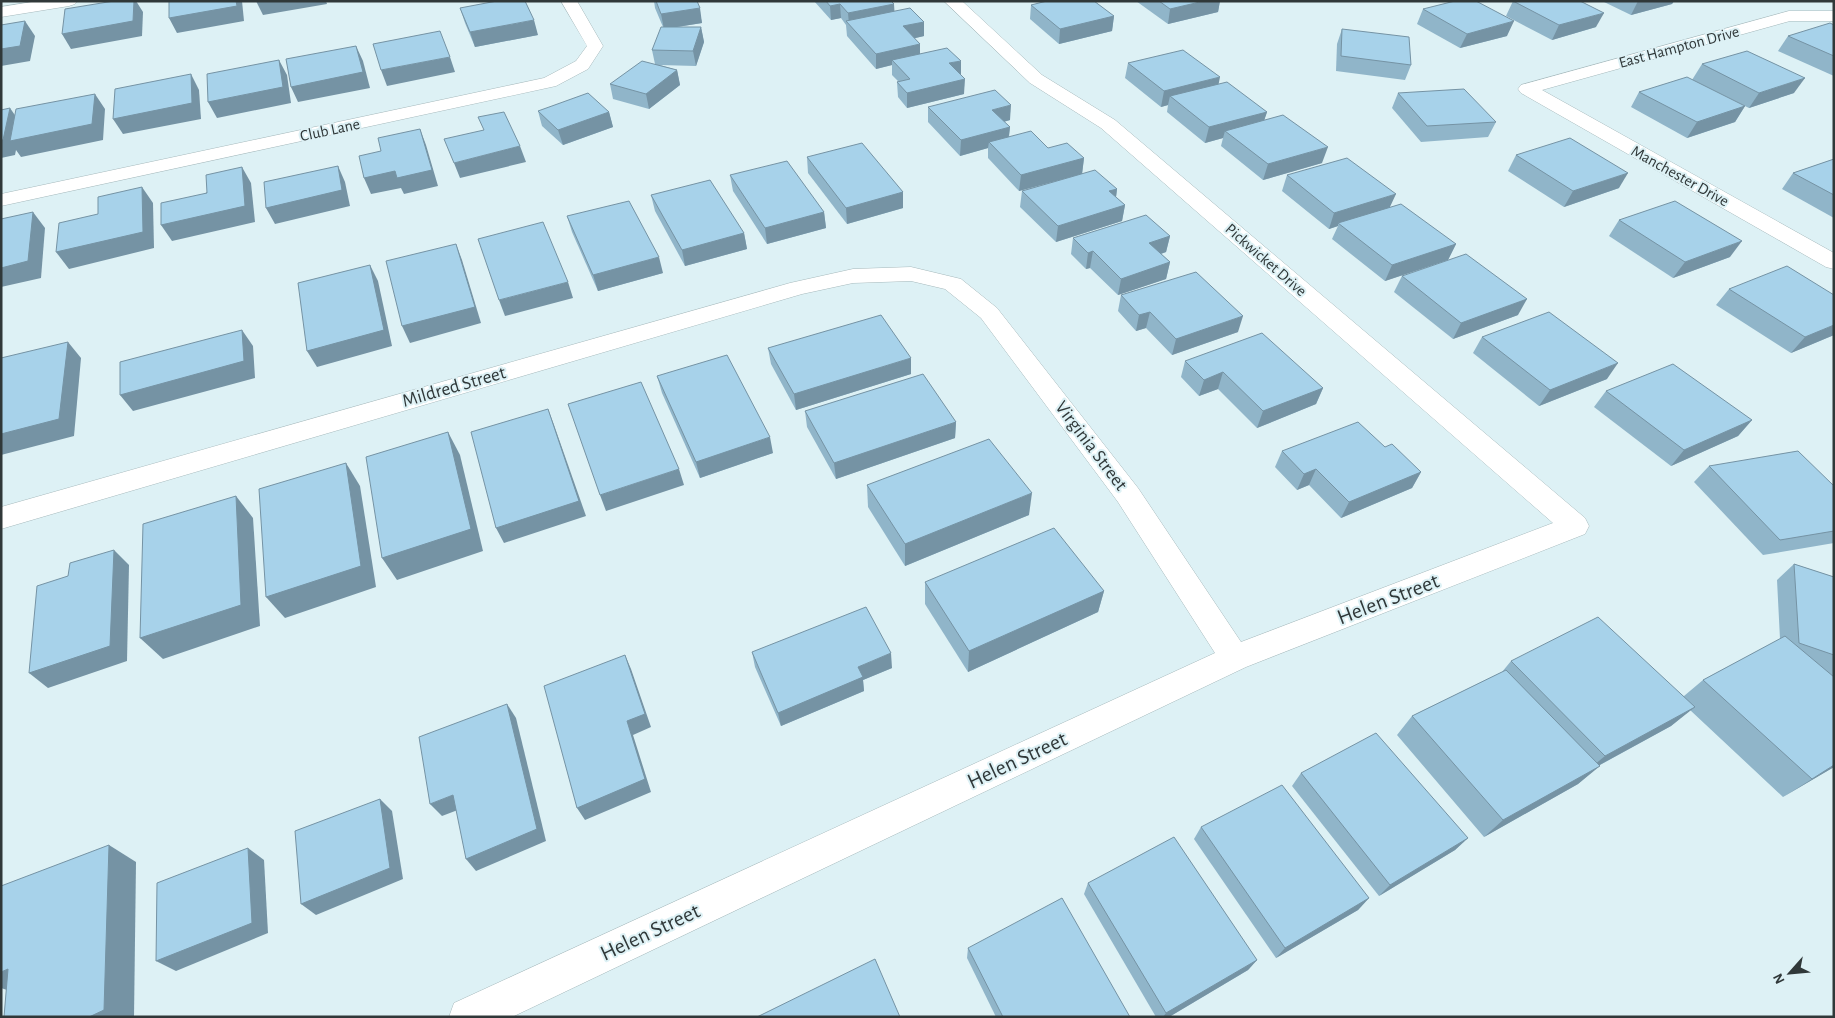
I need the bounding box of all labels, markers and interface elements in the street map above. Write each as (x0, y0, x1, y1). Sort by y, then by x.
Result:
street label: East Hampton Drive (1617, 23, 1741, 71)
street label: Club Lane (299, 116, 361, 144)
street label: Manchester Drive (1628, 143, 1732, 209)
street label: Pickwicket Drive (1222, 221, 1310, 299)
street label: Mildred Street (400, 363, 508, 411)
street label: Virginia Street (1051, 398, 1131, 494)
street label: Helen Street (1334, 570, 1442, 628)
street label: Helen Street (964, 727, 1070, 793)
street label: Helen Street (597, 899, 703, 965)
north arrow (1765, 948, 1815, 998)
text: N (1771, 971, 1788, 986)

